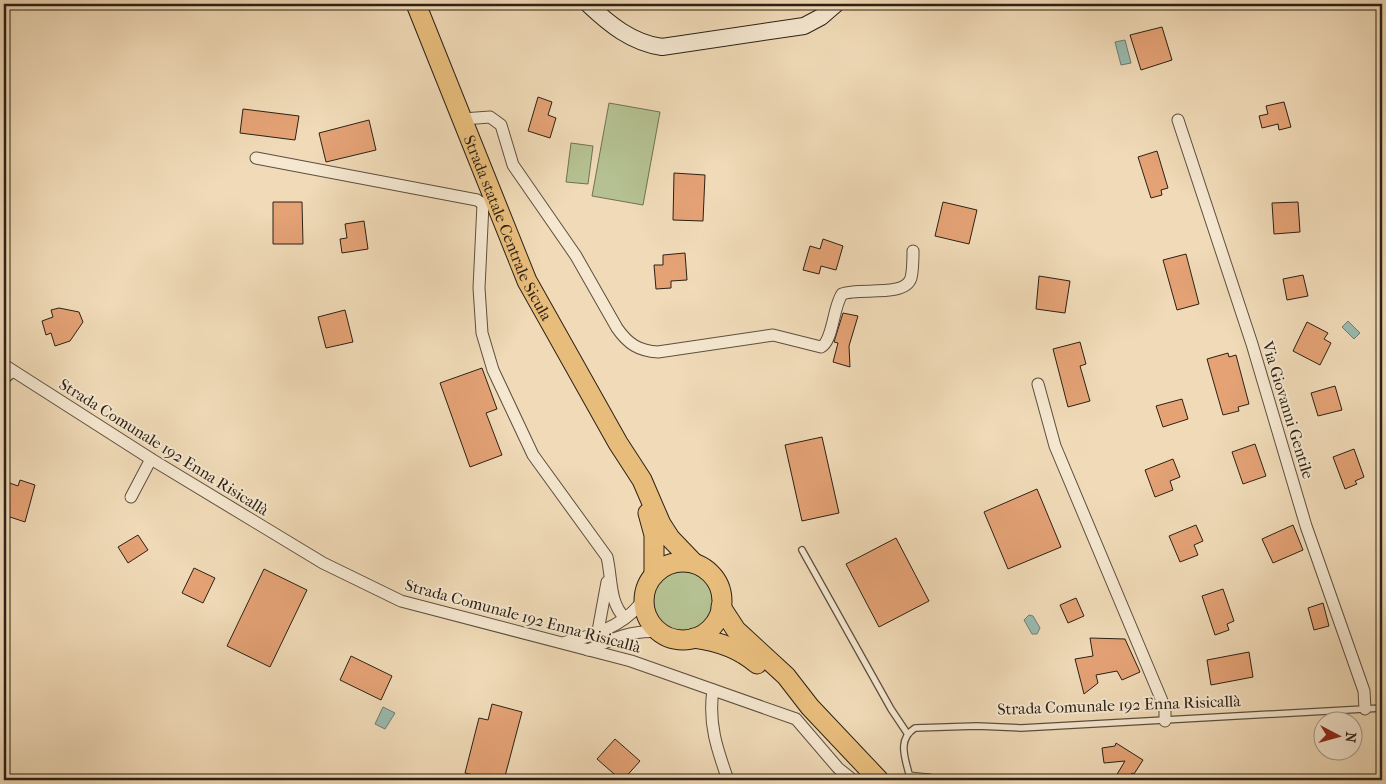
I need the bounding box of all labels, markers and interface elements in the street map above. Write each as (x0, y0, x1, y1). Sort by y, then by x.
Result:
street label: Strada statale Centrale Sicula (460, 132, 557, 324)
street label: Via Giovanni Gentile (1258, 338, 1318, 481)
street label: Strada Comunale 192 Enna Risicallà (56, 374, 273, 520)
street label: Strada Comunale 192 Enna Risicallà (403, 575, 644, 657)
street label: Strada Comunale 192 Enna Risicallà (997, 691, 1242, 719)
north arrow (1314, 712, 1364, 762)
text: N (1341, 731, 1359, 744)

